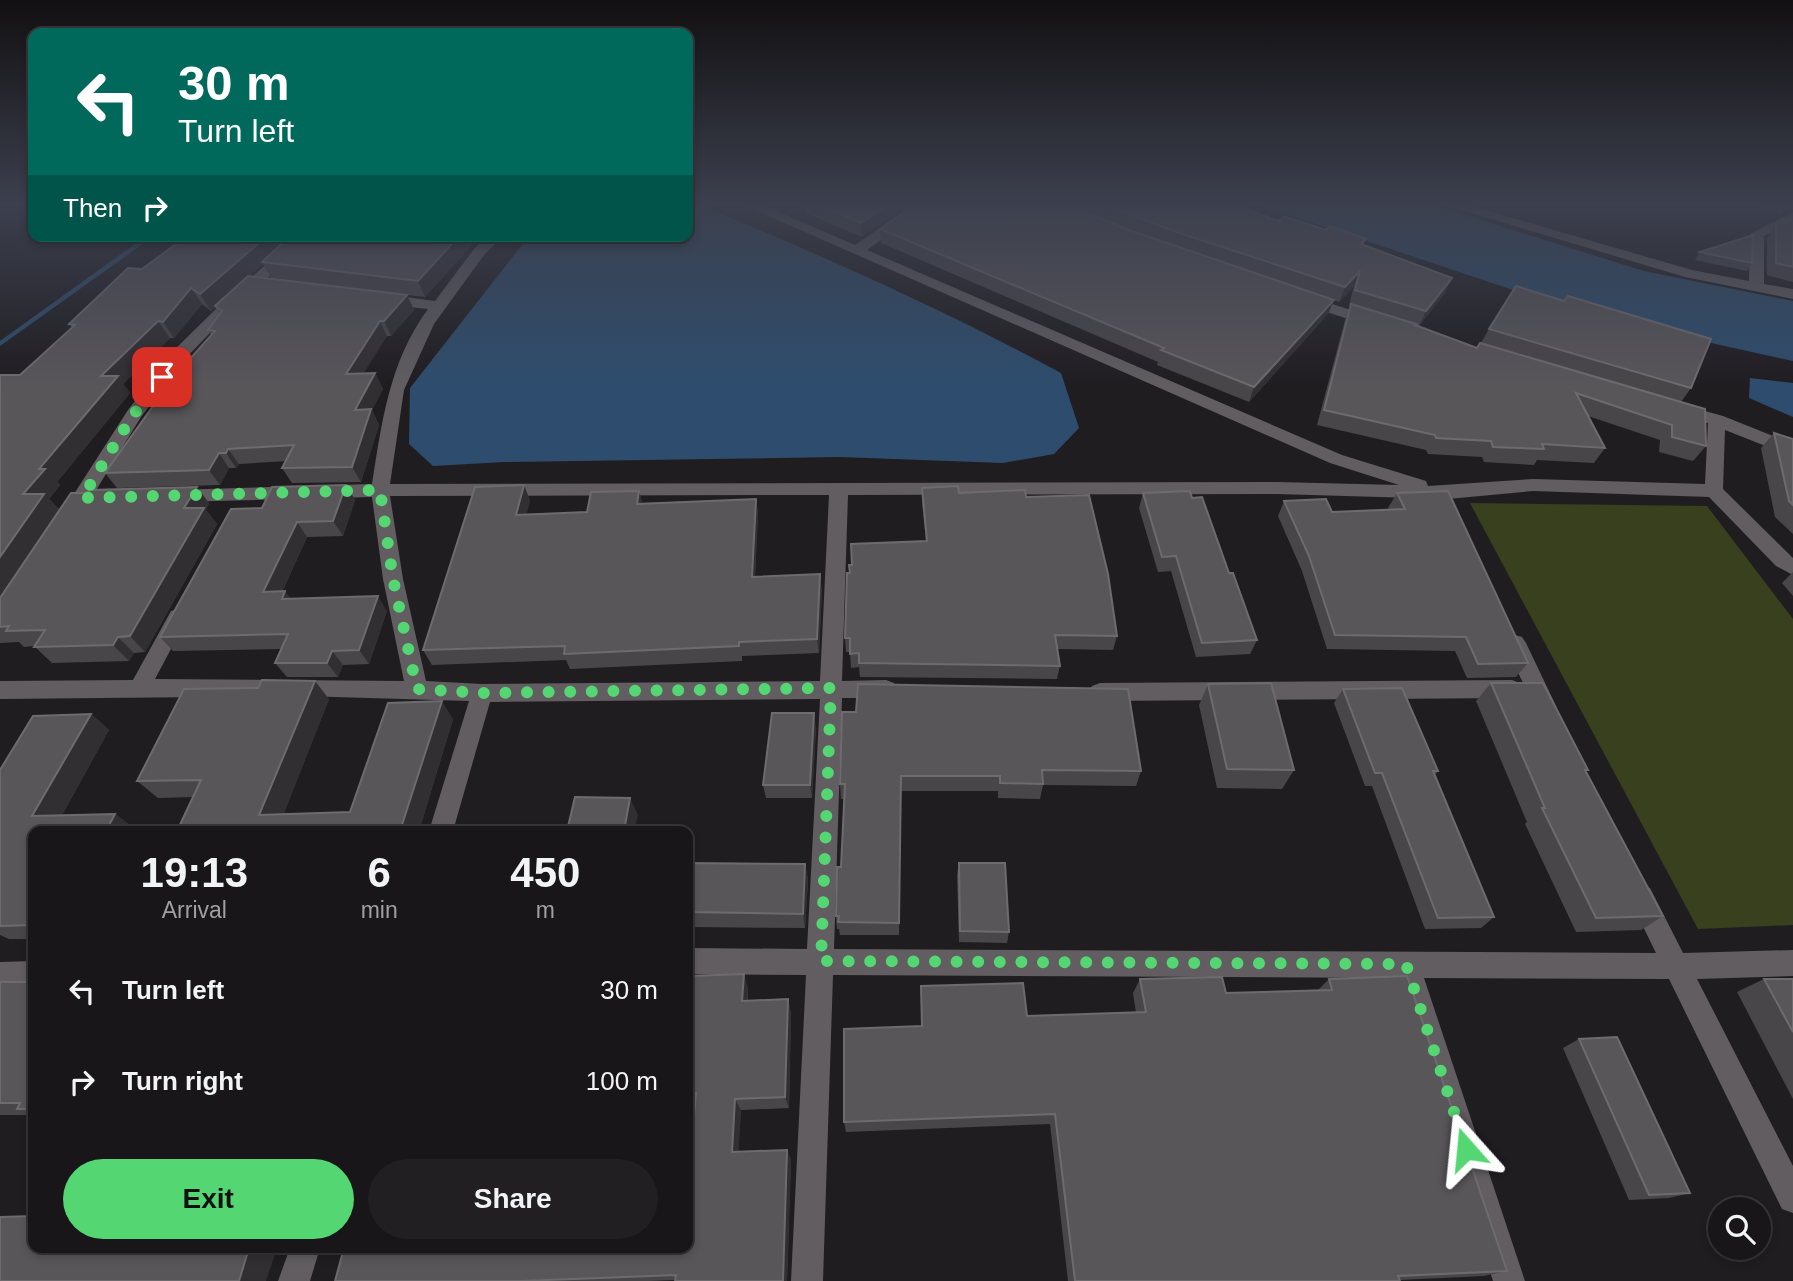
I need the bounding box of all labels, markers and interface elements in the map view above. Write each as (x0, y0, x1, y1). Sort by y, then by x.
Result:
icon: left (63, 56, 154, 147)
text: 30 m (178, 56, 290, 110)
text: Turn left (178, 113, 294, 149)
icon: right (136, 189, 174, 227)
text: Then (63, 193, 122, 223)
pin (132, 347, 192, 407)
icon: arrive (143, 358, 181, 396)
text: 19:13 (141, 849, 248, 896)
text: 6 (367, 849, 391, 896)
text: 450 (510, 849, 580, 896)
text: Arrival (162, 897, 227, 923)
text: min (361, 897, 398, 923)
text: m (536, 897, 555, 923)
icon: left (63, 972, 101, 1010)
text: Turn left (122, 975, 224, 1005)
text: 30 m (600, 975, 658, 1005)
icon: right (63, 1063, 101, 1101)
text: Turn right (122, 1066, 243, 1096)
text: 100 m (586, 1066, 658, 1096)
position arrow (1429, 1112, 1503, 1186)
button: Exit (63, 1159, 354, 1239)
button: Share (368, 1159, 658, 1239)
map controls (1708, 1197, 1771, 1260)
button: search (1708, 1197, 1771, 1260)

